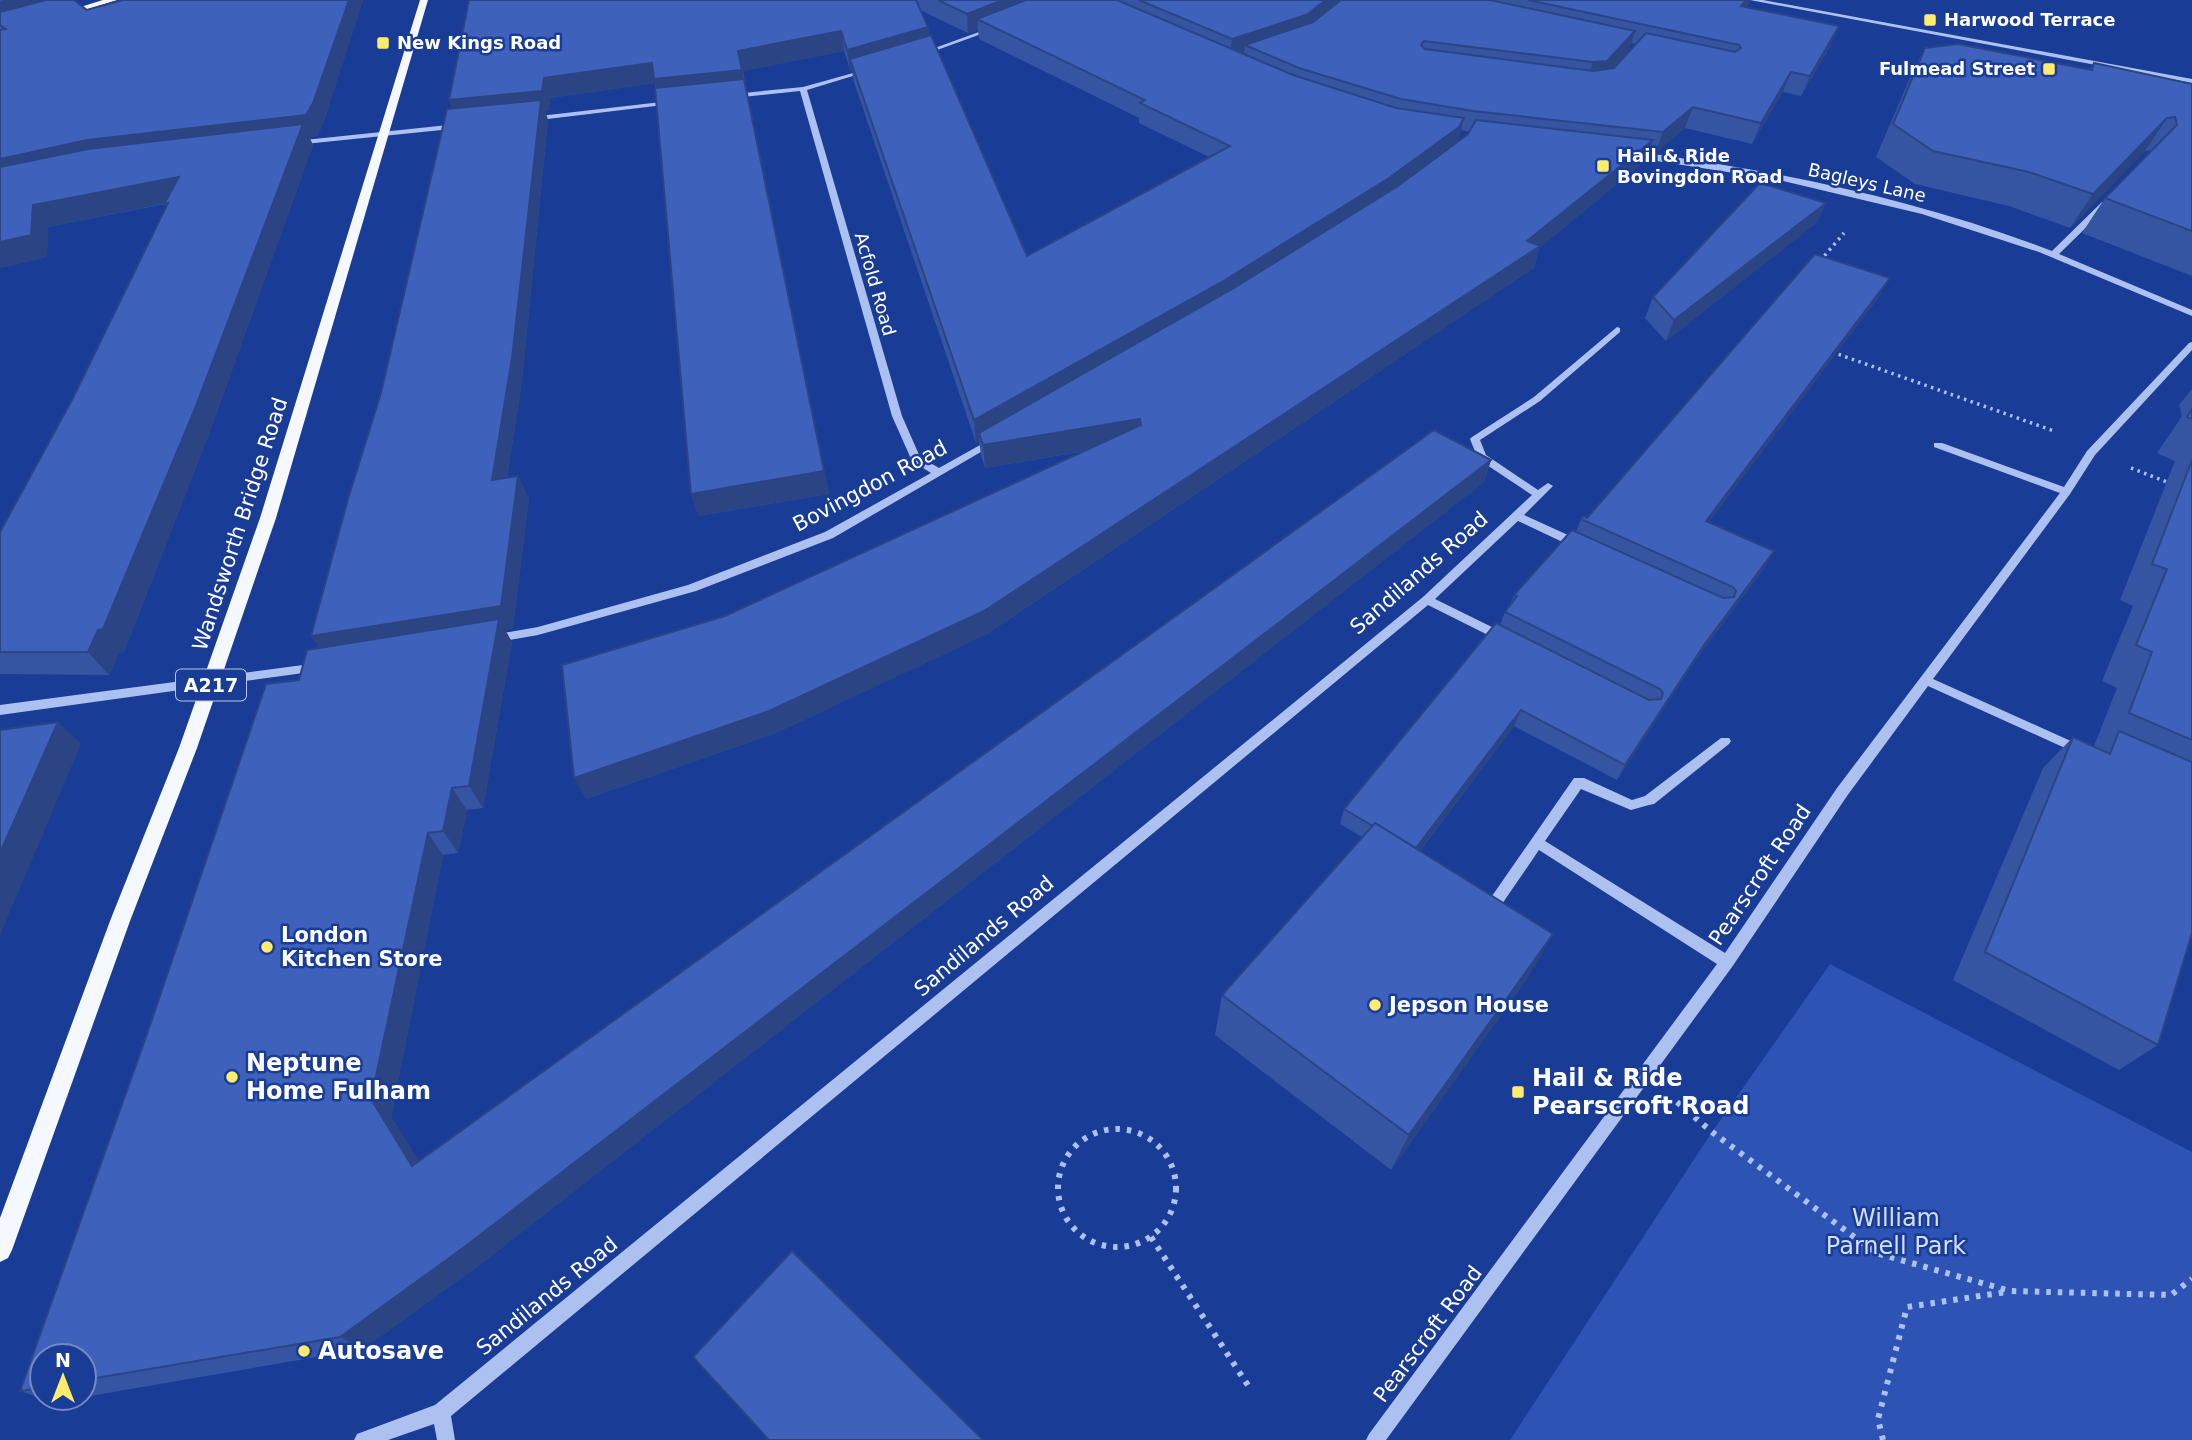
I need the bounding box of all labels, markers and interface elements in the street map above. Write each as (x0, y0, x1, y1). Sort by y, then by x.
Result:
place label: Harwood Terrace (1944, 9, 2115, 30)
marker: Harwood Terrace (1922, 12, 1938, 28)
place label: New Kings Road (397, 32, 561, 53)
marker: New Kings Road (375, 35, 391, 51)
place label: Fulmead Street (1879, 58, 2035, 79)
marker: Fulmead Street (2041, 61, 2057, 77)
place label: Hail & Ride Bovingdon Road (1617, 145, 1782, 187)
marker: Hail & Ride Bovingdon Road (1595, 158, 1611, 174)
street label: Bagleys Lane (1806, 159, 1928, 206)
street label: Acfold Road (851, 230, 900, 338)
street label: Wandsworth Bridge Road (188, 394, 292, 654)
street label: Bovingdon Road (789, 435, 951, 537)
street label: Sandilands Road (1345, 507, 1493, 639)
road number: A217 (176, 670, 246, 700)
street label: Pearscroft Road (1704, 800, 1816, 950)
street label: Sandilands Road (910, 871, 1058, 1001)
place label: London Kitchen Store (281, 923, 443, 971)
marker: London Kitchen Store (259, 939, 275, 955)
place label: Jepson House (1387, 993, 1549, 1017)
marker: Jepson House (1367, 997, 1383, 1013)
place label: Neptune Home Fulham (246, 1049, 431, 1105)
place label: Hail & Ride Pearscroft Road (1532, 1064, 1749, 1120)
marker: Neptune Home Fulham (224, 1069, 240, 1085)
marker: Hail & Ride Pearscroft Road (1510, 1084, 1526, 1100)
park label: William Parnell Park (1826, 1204, 1966, 1260)
street label: Sandilands Road (472, 1232, 622, 1360)
street label: Pearscroft Road (1369, 1261, 1487, 1407)
place label: Autosave (318, 1337, 444, 1365)
north arrow (28, 1342, 98, 1412)
marker: Autosave (296, 1343, 312, 1359)
text: N (55, 1349, 71, 1371)

